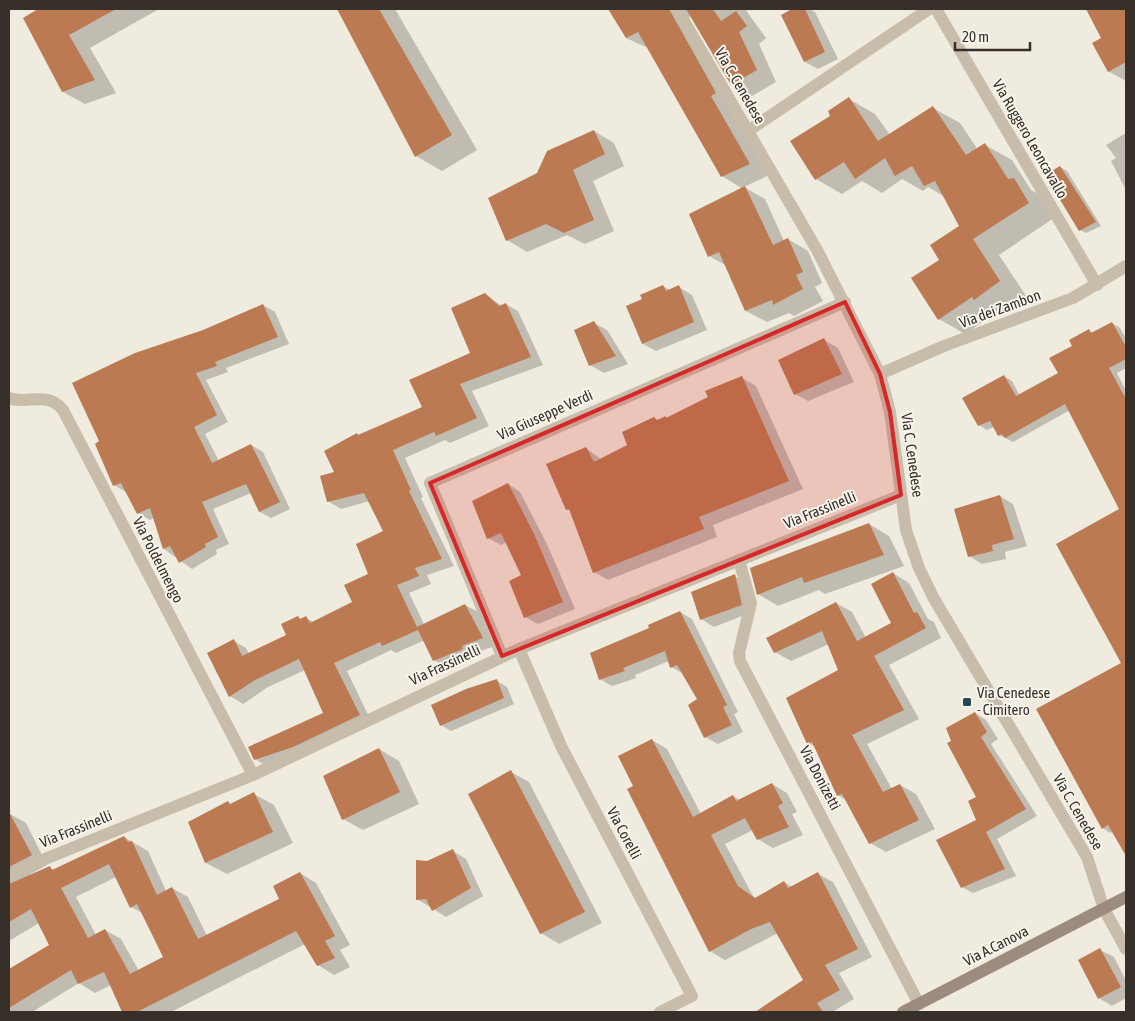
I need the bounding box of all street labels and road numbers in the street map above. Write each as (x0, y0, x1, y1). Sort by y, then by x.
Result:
street label: Via C. Cenedese (712, 45, 769, 127)
street label: Via Ruggero Leoncavallo (989, 76, 1071, 201)
street label: Via dei Zambon (957, 286, 1043, 331)
street label: Via Giuseppe Verdi (495, 386, 595, 443)
street label: Via C. Cenedese (898, 412, 927, 498)
street label: Via Frassinelli (781, 487, 858, 532)
street label: Via Poldelmengo (130, 514, 187, 605)
street label: Via Frassinelli (407, 641, 483, 688)
street label: Via Donizetti (796, 743, 844, 813)
street label: Via C. Cenedese (1050, 771, 1107, 853)
street label: Via Corelli (604, 804, 645, 862)
street label: Via Frassinelli (37, 806, 114, 851)
street label: Via A.Canova (960, 922, 1031, 969)

